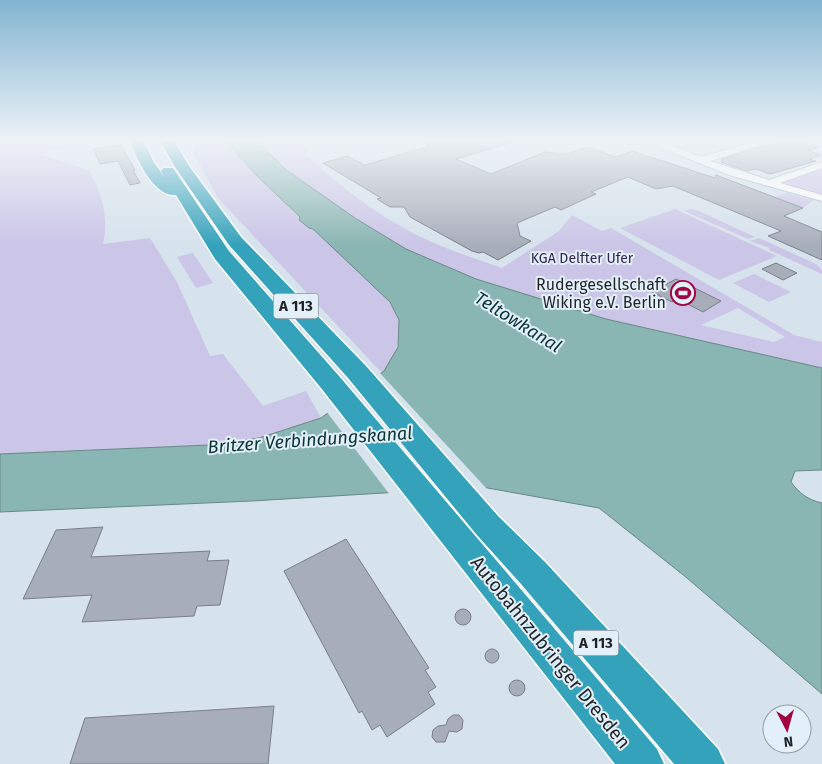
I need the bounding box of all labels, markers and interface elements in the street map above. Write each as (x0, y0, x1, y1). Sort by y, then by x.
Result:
park label: KGA Delfter Ufer (531, 250, 634, 267)
place label: Rudergesellschaft Wiking e.V. Berlin (536, 275, 666, 312)
sports icon: Rudergesellschaft Wiking e.V. Berlin (670, 280, 696, 306)
water label: Teltowkanal (471, 287, 565, 357)
road number: A 113 (274, 294, 318, 318)
water label: Britzer Verbindungskanal (207, 422, 413, 458)
street label: Autobahnzubringer Dresden (466, 551, 635, 753)
road number: A 113 (574, 630, 618, 656)
north arrow (762, 704, 812, 754)
text: N (783, 732, 794, 750)

